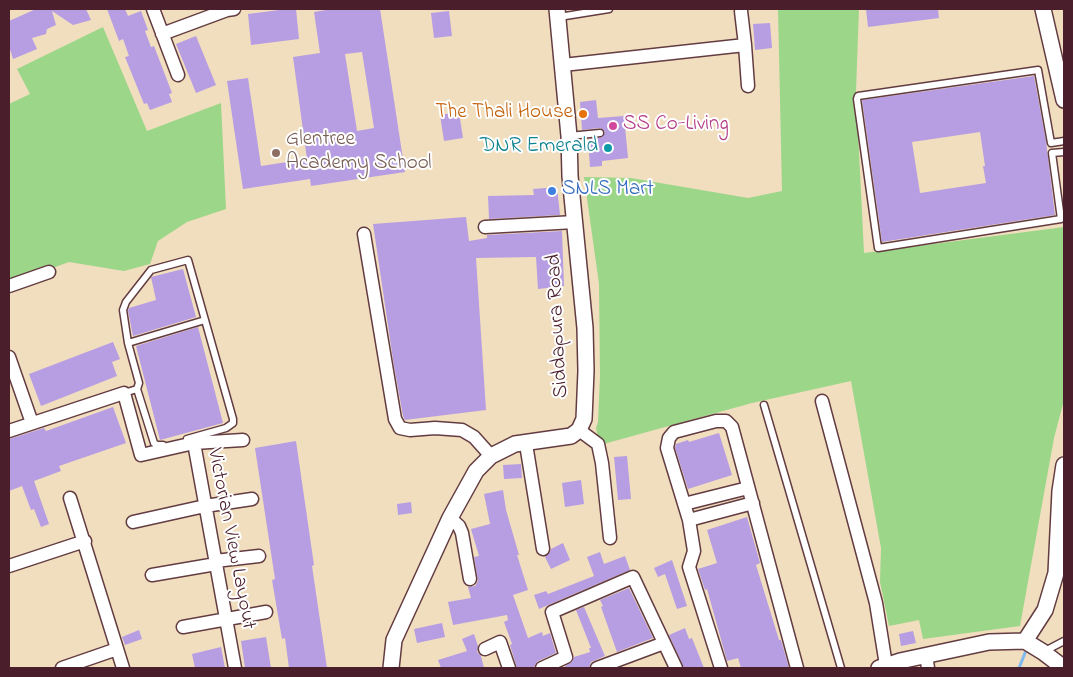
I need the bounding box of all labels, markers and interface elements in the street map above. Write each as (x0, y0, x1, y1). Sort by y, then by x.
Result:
place label: The Thali House (435, 101, 573, 127)
marker: The Thali House (577, 108, 589, 120)
place label: SS Co-Living (623, 113, 729, 139)
marker: SS Co-Living (607, 120, 619, 132)
place label: Glentree Academy School (286, 128, 432, 178)
place label: DNR Emerald (480, 135, 598, 161)
marker: DNR Emerald (602, 142, 614, 154)
marker: Glentree Academy School (270, 147, 282, 159)
place label: SNLS Mart (562, 178, 654, 204)
marker: SNLS Mart (546, 185, 558, 197)
street label: Siddapura Road (543, 253, 575, 399)
street label: Victorian View Layout (200, 446, 260, 632)

